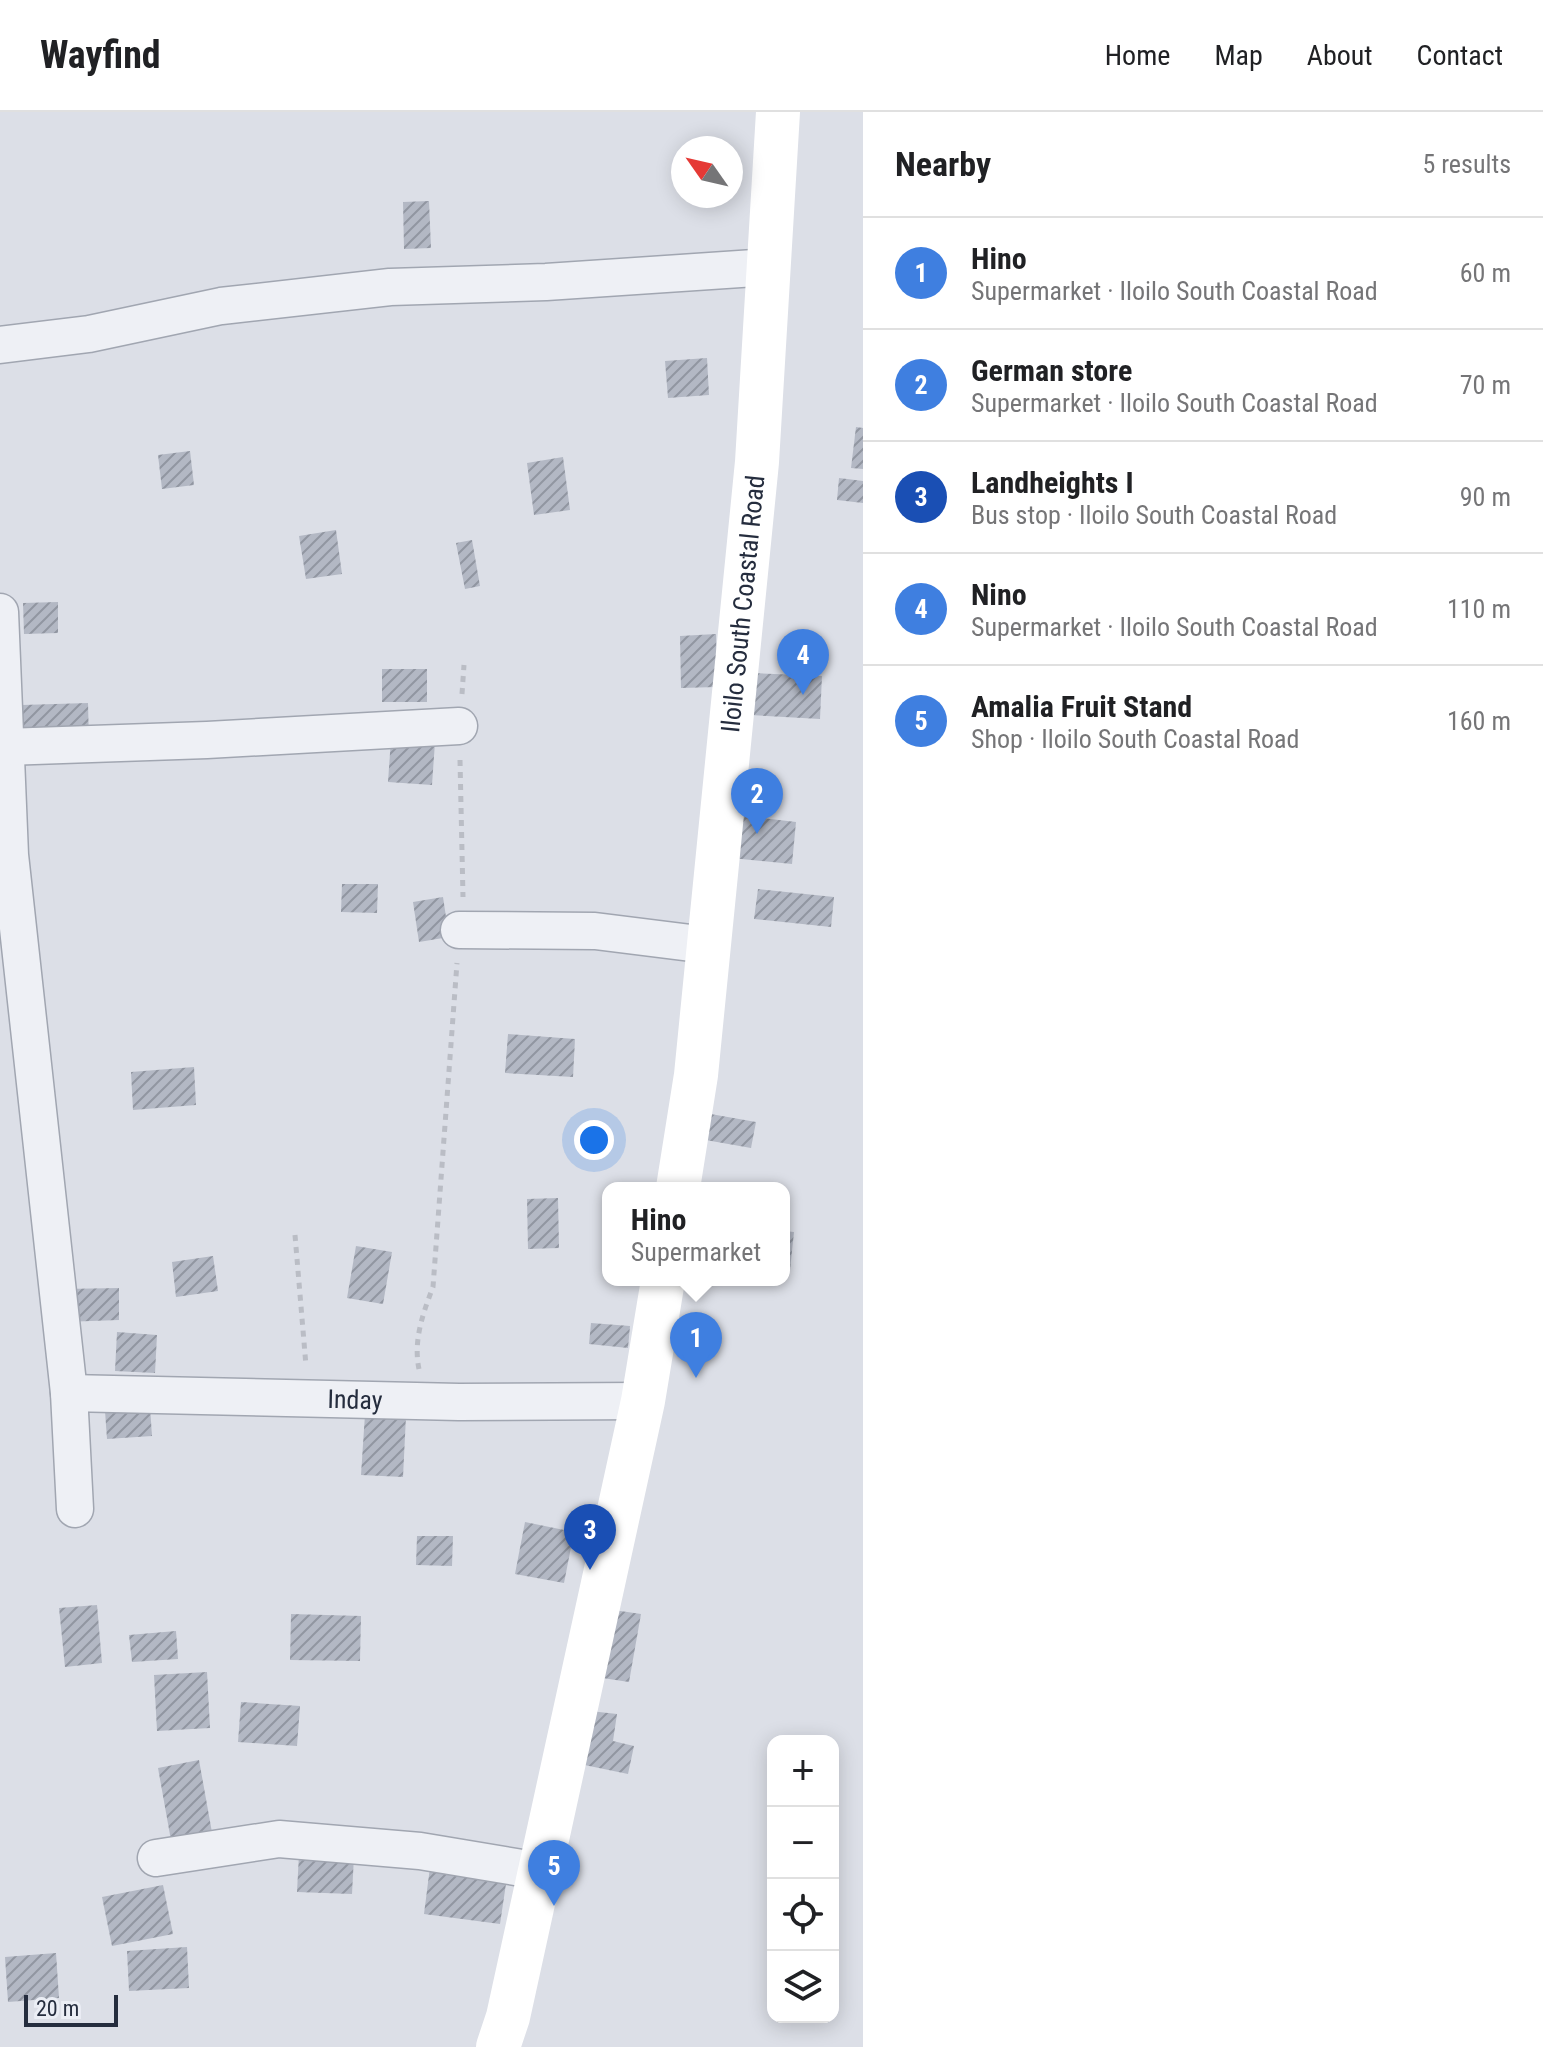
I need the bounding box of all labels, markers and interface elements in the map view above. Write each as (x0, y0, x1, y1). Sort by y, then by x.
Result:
text: Wayfind (40, 33, 161, 77)
text: Home (1105, 39, 1170, 72)
text: Map (1214, 39, 1263, 72)
text: About (1307, 39, 1373, 72)
text: Contact (1417, 39, 1503, 72)
north arrow (671, 136, 743, 208)
text: Nearby (895, 144, 991, 184)
text: 5 results (1422, 149, 1511, 179)
text: Hino (971, 241, 1027, 276)
text: 1 (914, 258, 928, 288)
text: 60 m (1460, 258, 1511, 288)
text: Supermarket · Iloilo South Coastal Road (971, 276, 1378, 306)
text: German store (971, 353, 1132, 388)
text: 2 (914, 370, 928, 400)
text: 70 m (1460, 370, 1511, 400)
text: Supermarket · Iloilo South Coastal Road (971, 388, 1378, 418)
text: Landheights I (971, 465, 1134, 500)
street label: Iloilo South Coastal Road (715, 474, 771, 734)
text: 3 (914, 482, 928, 512)
text: 90 m (1460, 482, 1511, 512)
text: Bus stop · Iloilo South Coastal Road (971, 500, 1337, 530)
text: Nino (971, 577, 1027, 612)
text: 4 (914, 594, 928, 624)
text: 110 m (1447, 594, 1511, 624)
text: Supermarket · Iloilo South Coastal Road (971, 612, 1378, 642)
pin: 4 (777, 629, 829, 695)
text: Amalia Fruit Stand (971, 689, 1192, 724)
text: 5 (914, 706, 928, 736)
text: 160 m (1447, 706, 1511, 736)
text: Shop · Iloilo South Coastal Road (971, 724, 1299, 754)
pin: 2 (731, 768, 783, 834)
your location (574, 1120, 614, 1160)
popup (602, 1182, 790, 1286)
text: Hino (631, 1202, 687, 1237)
text: Supermarket (631, 1237, 761, 1267)
pin: 1 (670, 1312, 722, 1378)
street label: Inday (327, 1384, 383, 1415)
pin: 3 (564, 1504, 616, 1570)
map controls (767, 1735, 839, 2023)
button: + (767, 1735, 839, 1807)
button: − (767, 1807, 839, 1879)
pin: 5 (528, 1840, 580, 1906)
button: locate (767, 1879, 839, 1951)
button: layers (767, 1951, 839, 2023)
scale bar (24, 1991, 118, 2027)
text: 20 m (36, 1996, 79, 2021)

